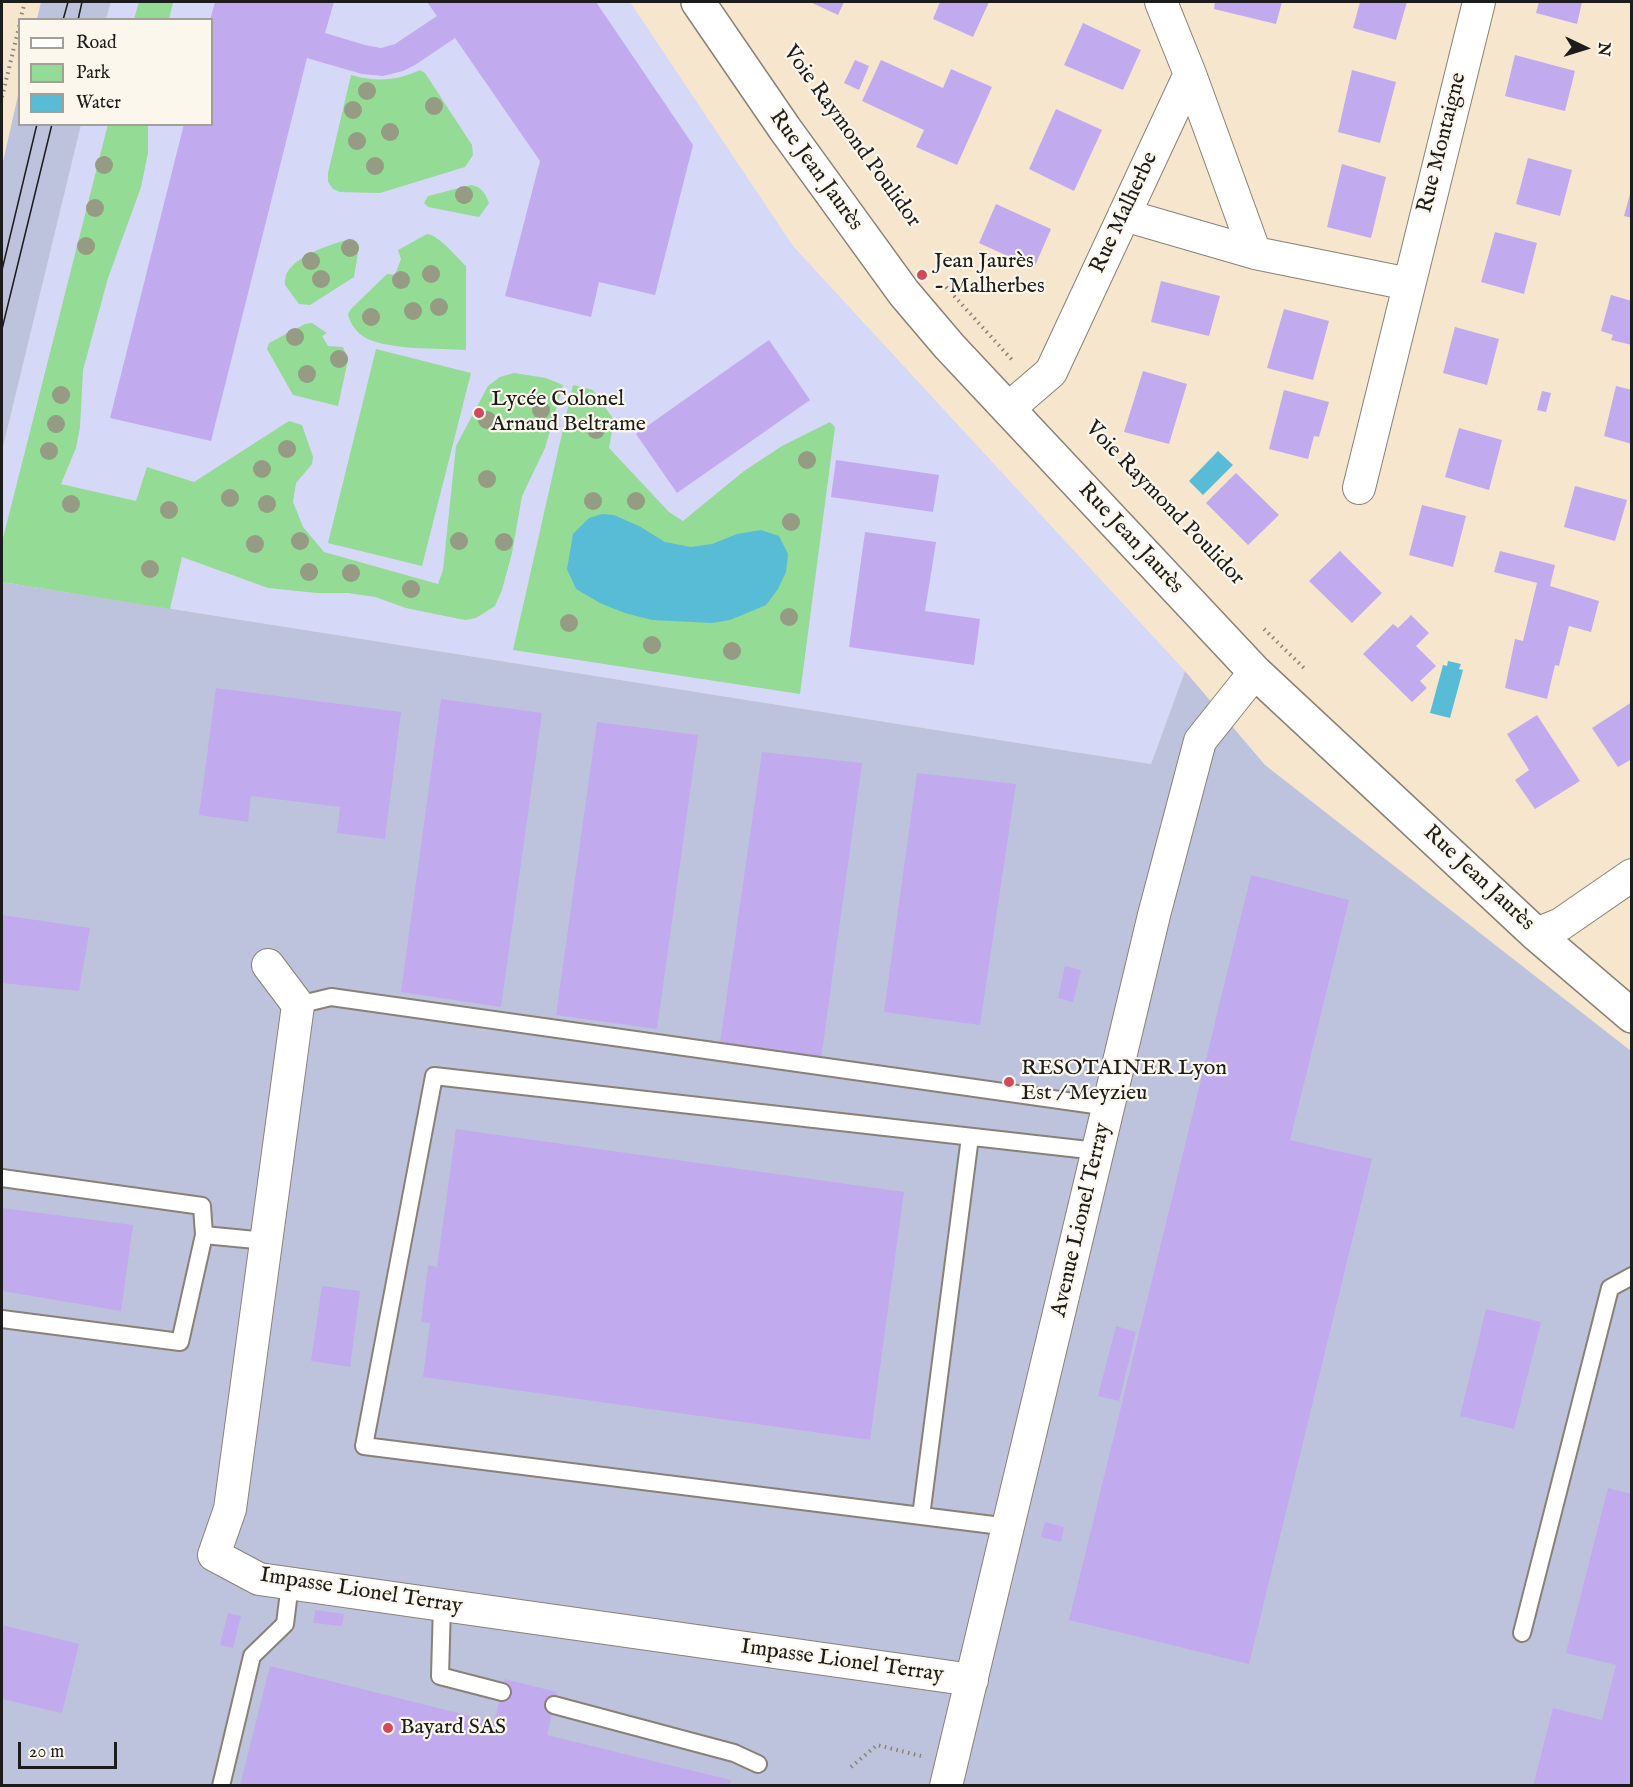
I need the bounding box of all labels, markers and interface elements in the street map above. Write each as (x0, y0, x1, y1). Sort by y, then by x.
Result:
legend (18, 18, 213, 126)
north arrow (1555, 18, 1615, 78)
text: Road (76, 32, 117, 55)
street label: Voie Raymond Poulidor (776, 41, 926, 233)
text: N (1592, 42, 1613, 57)
text: Park (76, 62, 110, 85)
street label: Rue Montaigne (1413, 70, 1473, 216)
text: Water (76, 92, 121, 115)
street label: Rue Jean Jaurès (762, 106, 868, 236)
street label: Rue Malherbe (1085, 148, 1165, 278)
place label: Jean Jaurès - Malherbes (934, 249, 1045, 300)
marker: Jean Jaurès - Malherbes (915, 268, 929, 282)
place label: Lycée Colonel Arnaud Beltrame (491, 387, 646, 439)
marker: Lycée Colonel Arnaud Beltrame (472, 406, 486, 420)
street label: Voie Raymond Poulidor (1079, 416, 1249, 592)
street label: Rue Jean Jaurès (1072, 478, 1188, 600)
street label: Rue Jean Jaurès (1417, 821, 1539, 937)
place label: RESOTAINER Lyon Est / Meyzieu (1021, 1056, 1227, 1108)
marker: RESOTAINER Lyon Est / Meyzieu (1002, 1075, 1016, 1089)
street label: Avenue Lionel Terray (1047, 1120, 1117, 1320)
street label: Impasse Lionel Terray (258, 1563, 464, 1621)
street label: Impasse Lionel Terray (739, 1635, 945, 1689)
place label: Bayard SAS (400, 1715, 506, 1741)
marker: Bayard SAS (381, 1721, 395, 1735)
scale bar (21, 1730, 120, 1768)
text: 20 m (29, 1741, 64, 1764)

